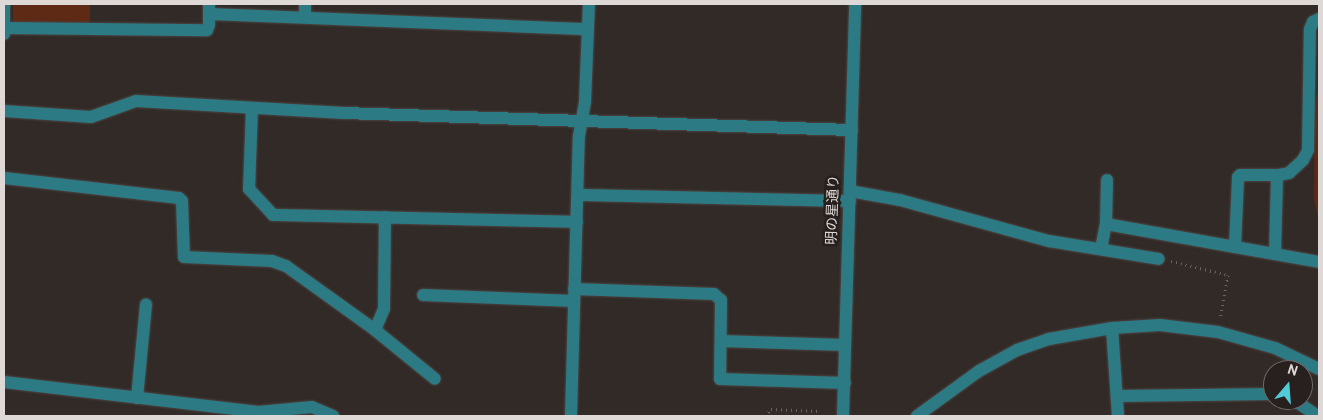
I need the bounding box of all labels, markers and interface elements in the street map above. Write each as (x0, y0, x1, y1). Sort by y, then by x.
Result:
street label: 明の星通り (824, 175, 844, 245)
north arrow (1263, 360, 1313, 410)
text: N (1285, 362, 1300, 381)

